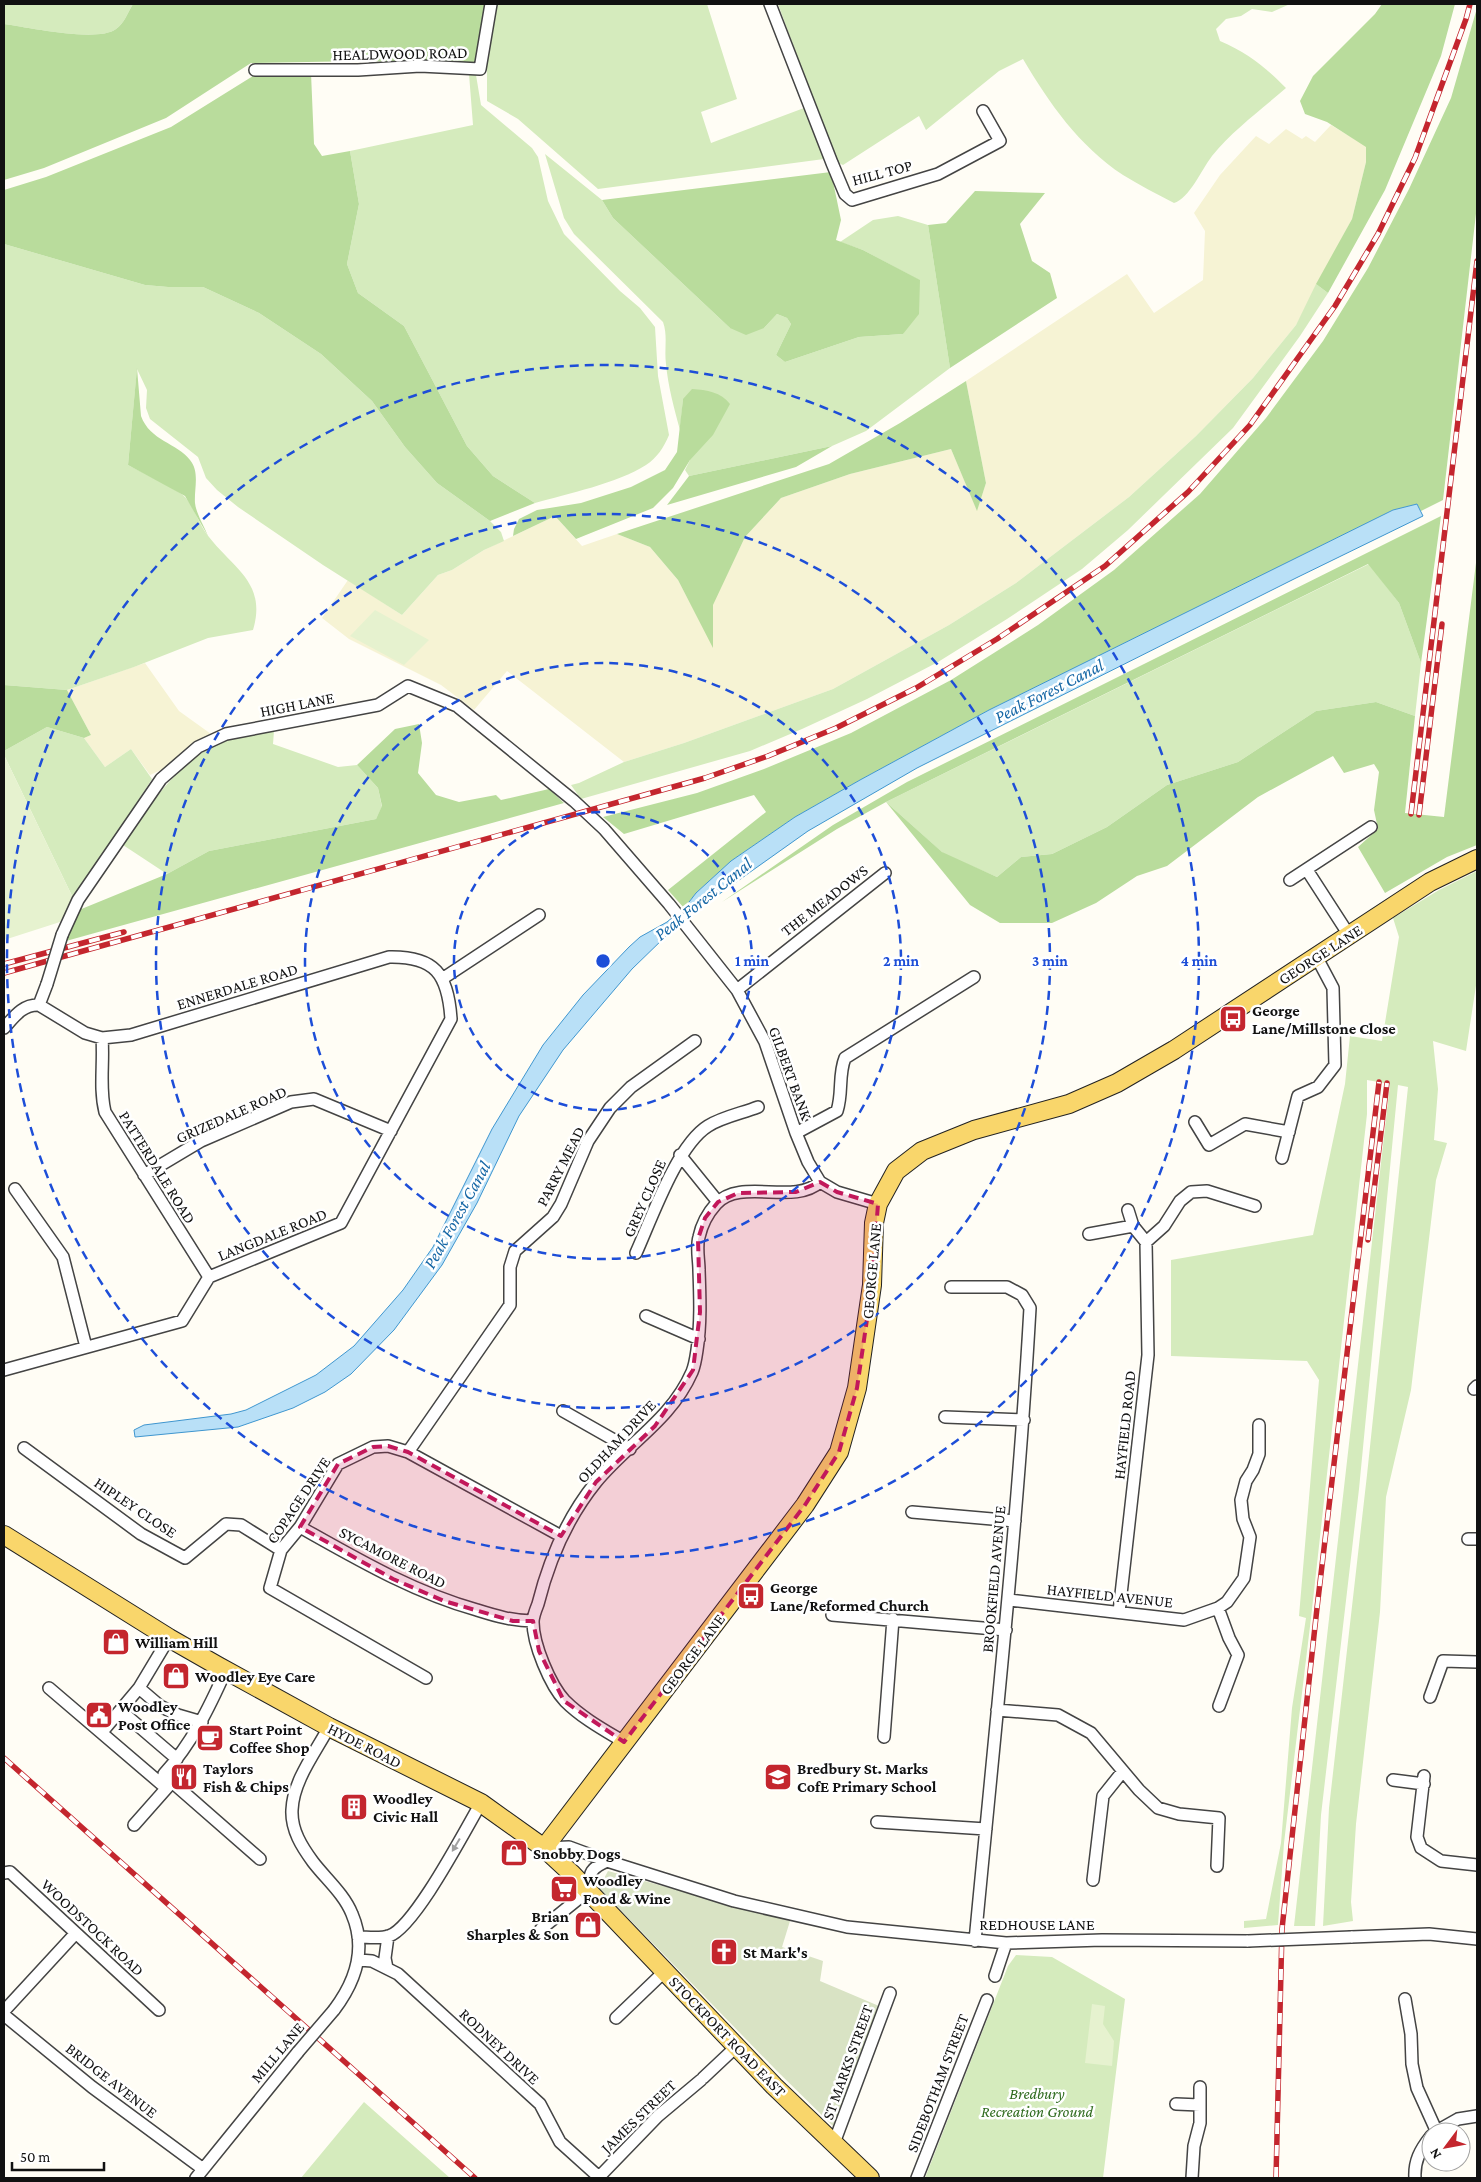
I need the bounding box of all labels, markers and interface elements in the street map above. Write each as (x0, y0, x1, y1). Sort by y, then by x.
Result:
street label: HEALDWOOD ROAD (332, 44, 468, 63)
street label: HILL TOP (850, 156, 914, 189)
water label: Peak Forest Canal (991, 655, 1107, 727)
street label: HIGH LANE (259, 689, 336, 720)
water label: Peak Forest Canal (650, 853, 756, 944)
street label: THE MEADOWS (778, 861, 871, 939)
street label: GEORGE LANE (1275, 921, 1366, 988)
centre of rings (594, 952, 612, 970)
text: 1 min (735, 953, 769, 969)
text: 2 min (883, 953, 919, 969)
text: 3 min (1032, 953, 1068, 969)
text: 4 min (1181, 953, 1218, 969)
street label: ENNERDALE ROAD (175, 960, 300, 1013)
place label: George Lane/Millstone Close (1252, 1002, 1396, 1037)
bus stop icon: George Lane/Millstone Close (1218, 1004, 1248, 1034)
street label: GILBERT BANK (766, 1024, 816, 1123)
street label: GRIZEDALE ROAD (173, 1082, 289, 1146)
street label: PATTERDALE ROAD (116, 1108, 199, 1227)
street label: PARRY MEAD (533, 1124, 588, 1209)
street label: GREY CLOSE (620, 1156, 669, 1240)
water label: Peak Forest Canal (419, 1157, 495, 1272)
street label: LANGDALE ROAD (215, 1205, 329, 1264)
street label: GEORGE LANE (859, 1222, 884, 1320)
street label: HAYFIELD ROAD (1110, 1370, 1139, 1480)
street label: OLDHAM DRIVE (574, 1396, 659, 1486)
street label: COPAGE DRIVE (263, 1454, 334, 1547)
street label: HIPLEY CLOSE (91, 1474, 180, 1541)
street label: BROOKFIELD AVENUE (979, 1505, 1008, 1653)
street label: SYCAMORE ROAD (337, 1523, 449, 1592)
place label: George Lane/Reformed Church (770, 1579, 929, 1614)
street label: HAYFIELD AVENUE (1046, 1580, 1174, 1611)
bus stop icon: George Lane/Reformed Church (736, 1581, 766, 1611)
street label: GEORGE LANE (657, 1610, 728, 1698)
shop icon: William Hill (101, 1627, 131, 1657)
place label: William Hill (134, 1634, 218, 1651)
shop icon: Woodley Eye Care (161, 1661, 191, 1691)
place label: Woodley Eye Care (194, 1668, 316, 1685)
place label: Woodley Post Office (117, 1698, 191, 1733)
public building icon: Woodley Post Office (84, 1700, 114, 1730)
street label: HYDE ROAD (325, 1720, 404, 1771)
place label: Start Point Coffee Shop (229, 1721, 310, 1756)
cafe icon: Start Point Coffee Shop (195, 1723, 225, 1753)
place label: Taylors Fish & Chips (203, 1760, 289, 1795)
place label: Bredbury St. Marks CofE Primary School (797, 1760, 937, 1795)
restaurant icon: Taylors Fish & Chips (169, 1762, 199, 1792)
school or university icon: Bredbury St. Marks CofE Primary School (763, 1762, 793, 1792)
place label: Woodley Civic Hall (372, 1790, 439, 1825)
building icon: Woodley Civic Hall (339, 1792, 369, 1822)
one-way arrow (452, 1838, 461, 1851)
shop icon: Snobby Dogs (499, 1838, 529, 1868)
place label: Snobby Dogs (533, 1845, 621, 1862)
place label: Woodley Food & Wine (582, 1872, 671, 1907)
supermarket icon: Woodley Food & Wine (549, 1874, 579, 1904)
street label: WOODSTOCK ROAD (38, 1875, 147, 1979)
place label: Brian Sharples & Son (466, 1908, 569, 1943)
shop icon: Brian Sharples & Son (573, 1910, 603, 1940)
street label: REDHOUSE LANE (979, 1916, 1095, 1933)
church icon: St Mark's (709, 1937, 739, 1967)
place label: St Mark's (743, 1944, 808, 1961)
street label: STOCKPORT ROAD EAST (666, 1973, 790, 2100)
street label: ST MARKS STREET (819, 2002, 876, 2122)
street label: RODNEY DRIVE (456, 2005, 543, 2088)
street label: SIDEBOTHAM STREET (903, 2011, 972, 2155)
street label: MILL LANE (247, 2019, 308, 2086)
street label: BRIDGE AVENUE (63, 2039, 161, 2121)
street label: JAMES STREET (596, 2076, 680, 2158)
park label: Bredbury Recreation Ground (981, 2085, 1094, 2120)
north arrow (1421, 2122, 1471, 2172)
scale bar (12, 2140, 105, 2172)
text: N (1425, 2145, 1444, 2162)
text: 50 m (20, 2149, 50, 2165)

